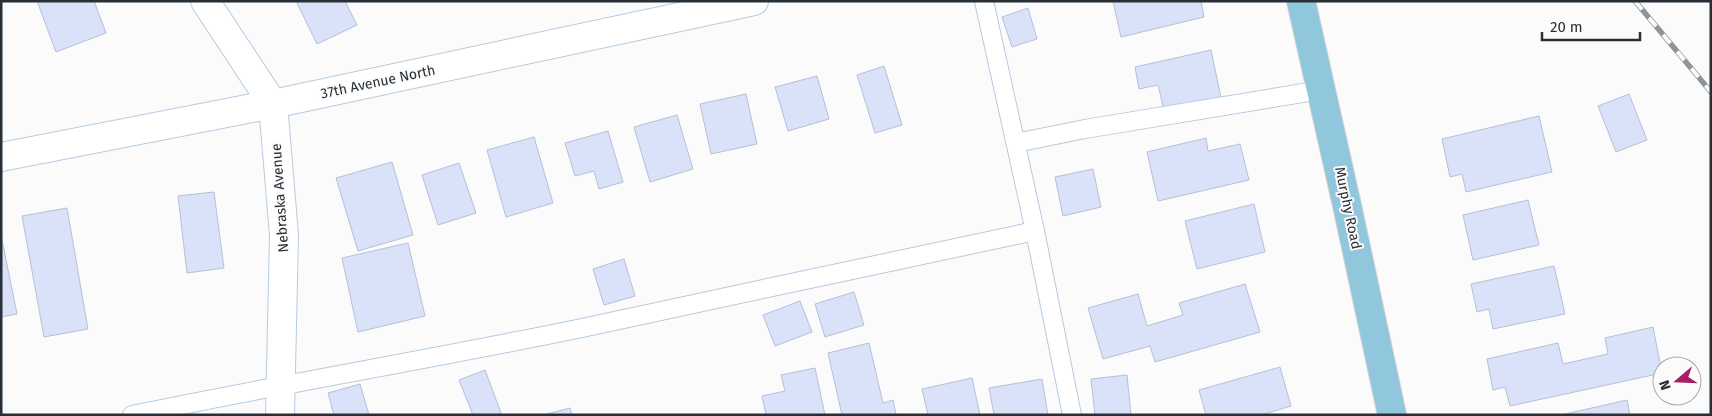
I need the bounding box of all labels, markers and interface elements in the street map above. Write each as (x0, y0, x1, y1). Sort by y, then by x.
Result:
scale bar (1542, 10, 1640, 42)
text: 20 m (1550, 18, 1583, 36)
street label: 37th Avenue North (319, 62, 437, 102)
street label: Nebraska Avenue (268, 143, 292, 253)
street label: Murphy Road (1331, 165, 1365, 251)
north arrow (1652, 356, 1702, 406)
text: N (1656, 378, 1675, 392)

